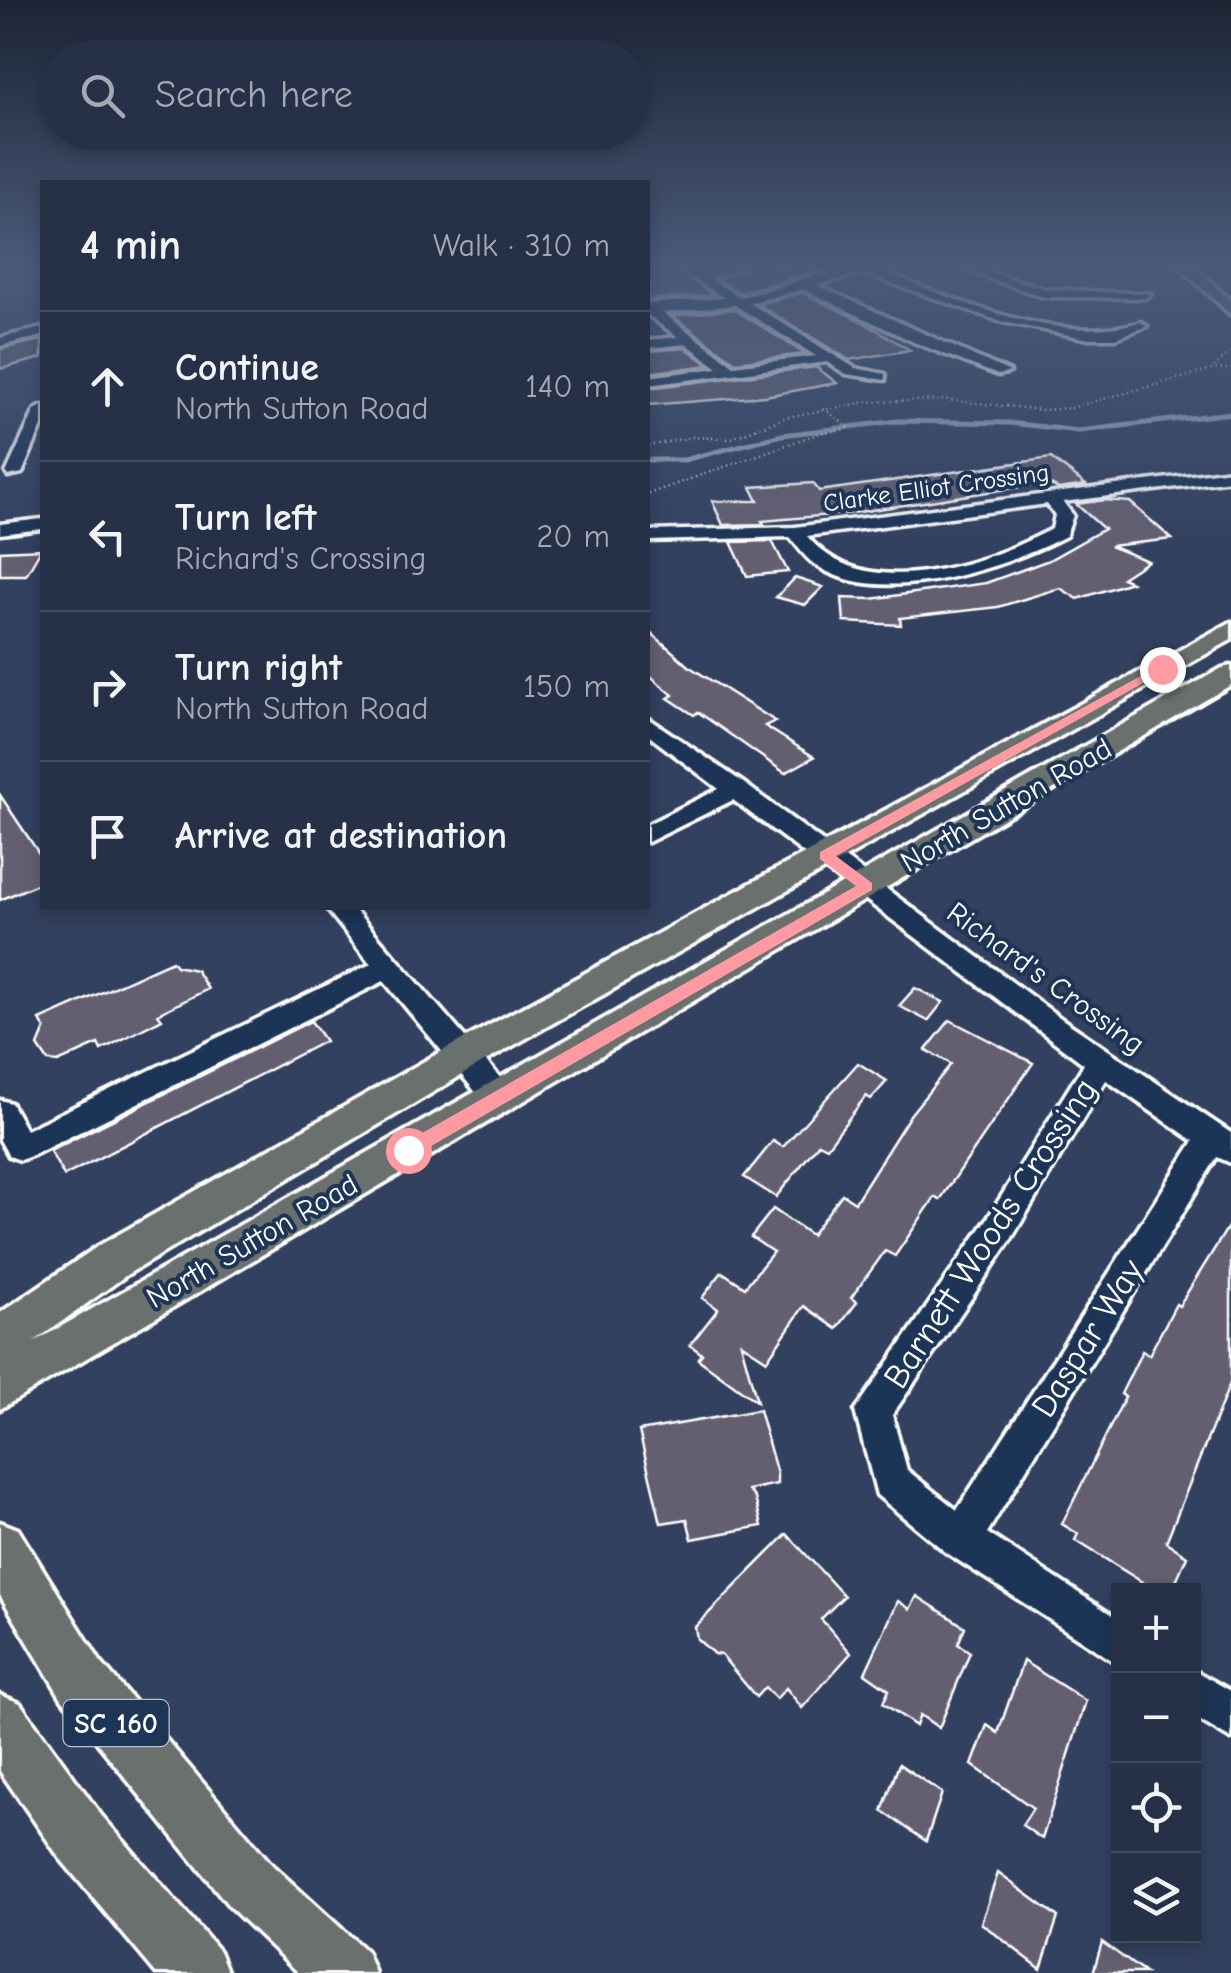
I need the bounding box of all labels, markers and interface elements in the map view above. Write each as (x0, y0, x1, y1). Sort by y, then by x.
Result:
search box (40, 40, 650, 150)
icon: search (75, 68, 130, 123)
text: Search here (155, 73, 353, 117)
text: 4 min (80, 221, 181, 270)
text: Walk · 310 m (433, 227, 610, 264)
text: Continue (175, 346, 319, 390)
icon: ahead (80, 359, 135, 414)
text: 140 m (525, 368, 610, 405)
text: North Sutton Road (175, 390, 428, 427)
street label: Clarke Elliot Crossing (821, 457, 1051, 518)
text: Turn left (175, 496, 316, 540)
icon: left (80, 509, 135, 564)
text: 20 m (537, 518, 610, 555)
text: Richard's Crossing (175, 540, 426, 577)
text: Turn right (175, 646, 342, 690)
route end (1140, 647, 1186, 693)
icon: right (80, 659, 135, 714)
text: 150 m (523, 668, 610, 705)
text: North Sutton Road (175, 690, 428, 727)
street label: North Sutton Road (895, 731, 1118, 880)
icon: arrive (80, 809, 135, 864)
text: Arrive at destination (175, 814, 507, 858)
street label: Richard's Crossing (940, 895, 1151, 1062)
street label: Barnett Woods Crossing (875, 1071, 1106, 1396)
route start (386, 1128, 432, 1174)
street label: North Sutton Road (141, 1167, 364, 1316)
street label: Daspar Way (1023, 1251, 1152, 1425)
map controls (1111, 1583, 1201, 1943)
button: + (1111, 1583, 1201, 1673)
button: − (1111, 1673, 1201, 1763)
road number: SC 160 (64, 1700, 168, 1746)
button: locate (1111, 1763, 1201, 1853)
button: layers (1111, 1853, 1201, 1943)

